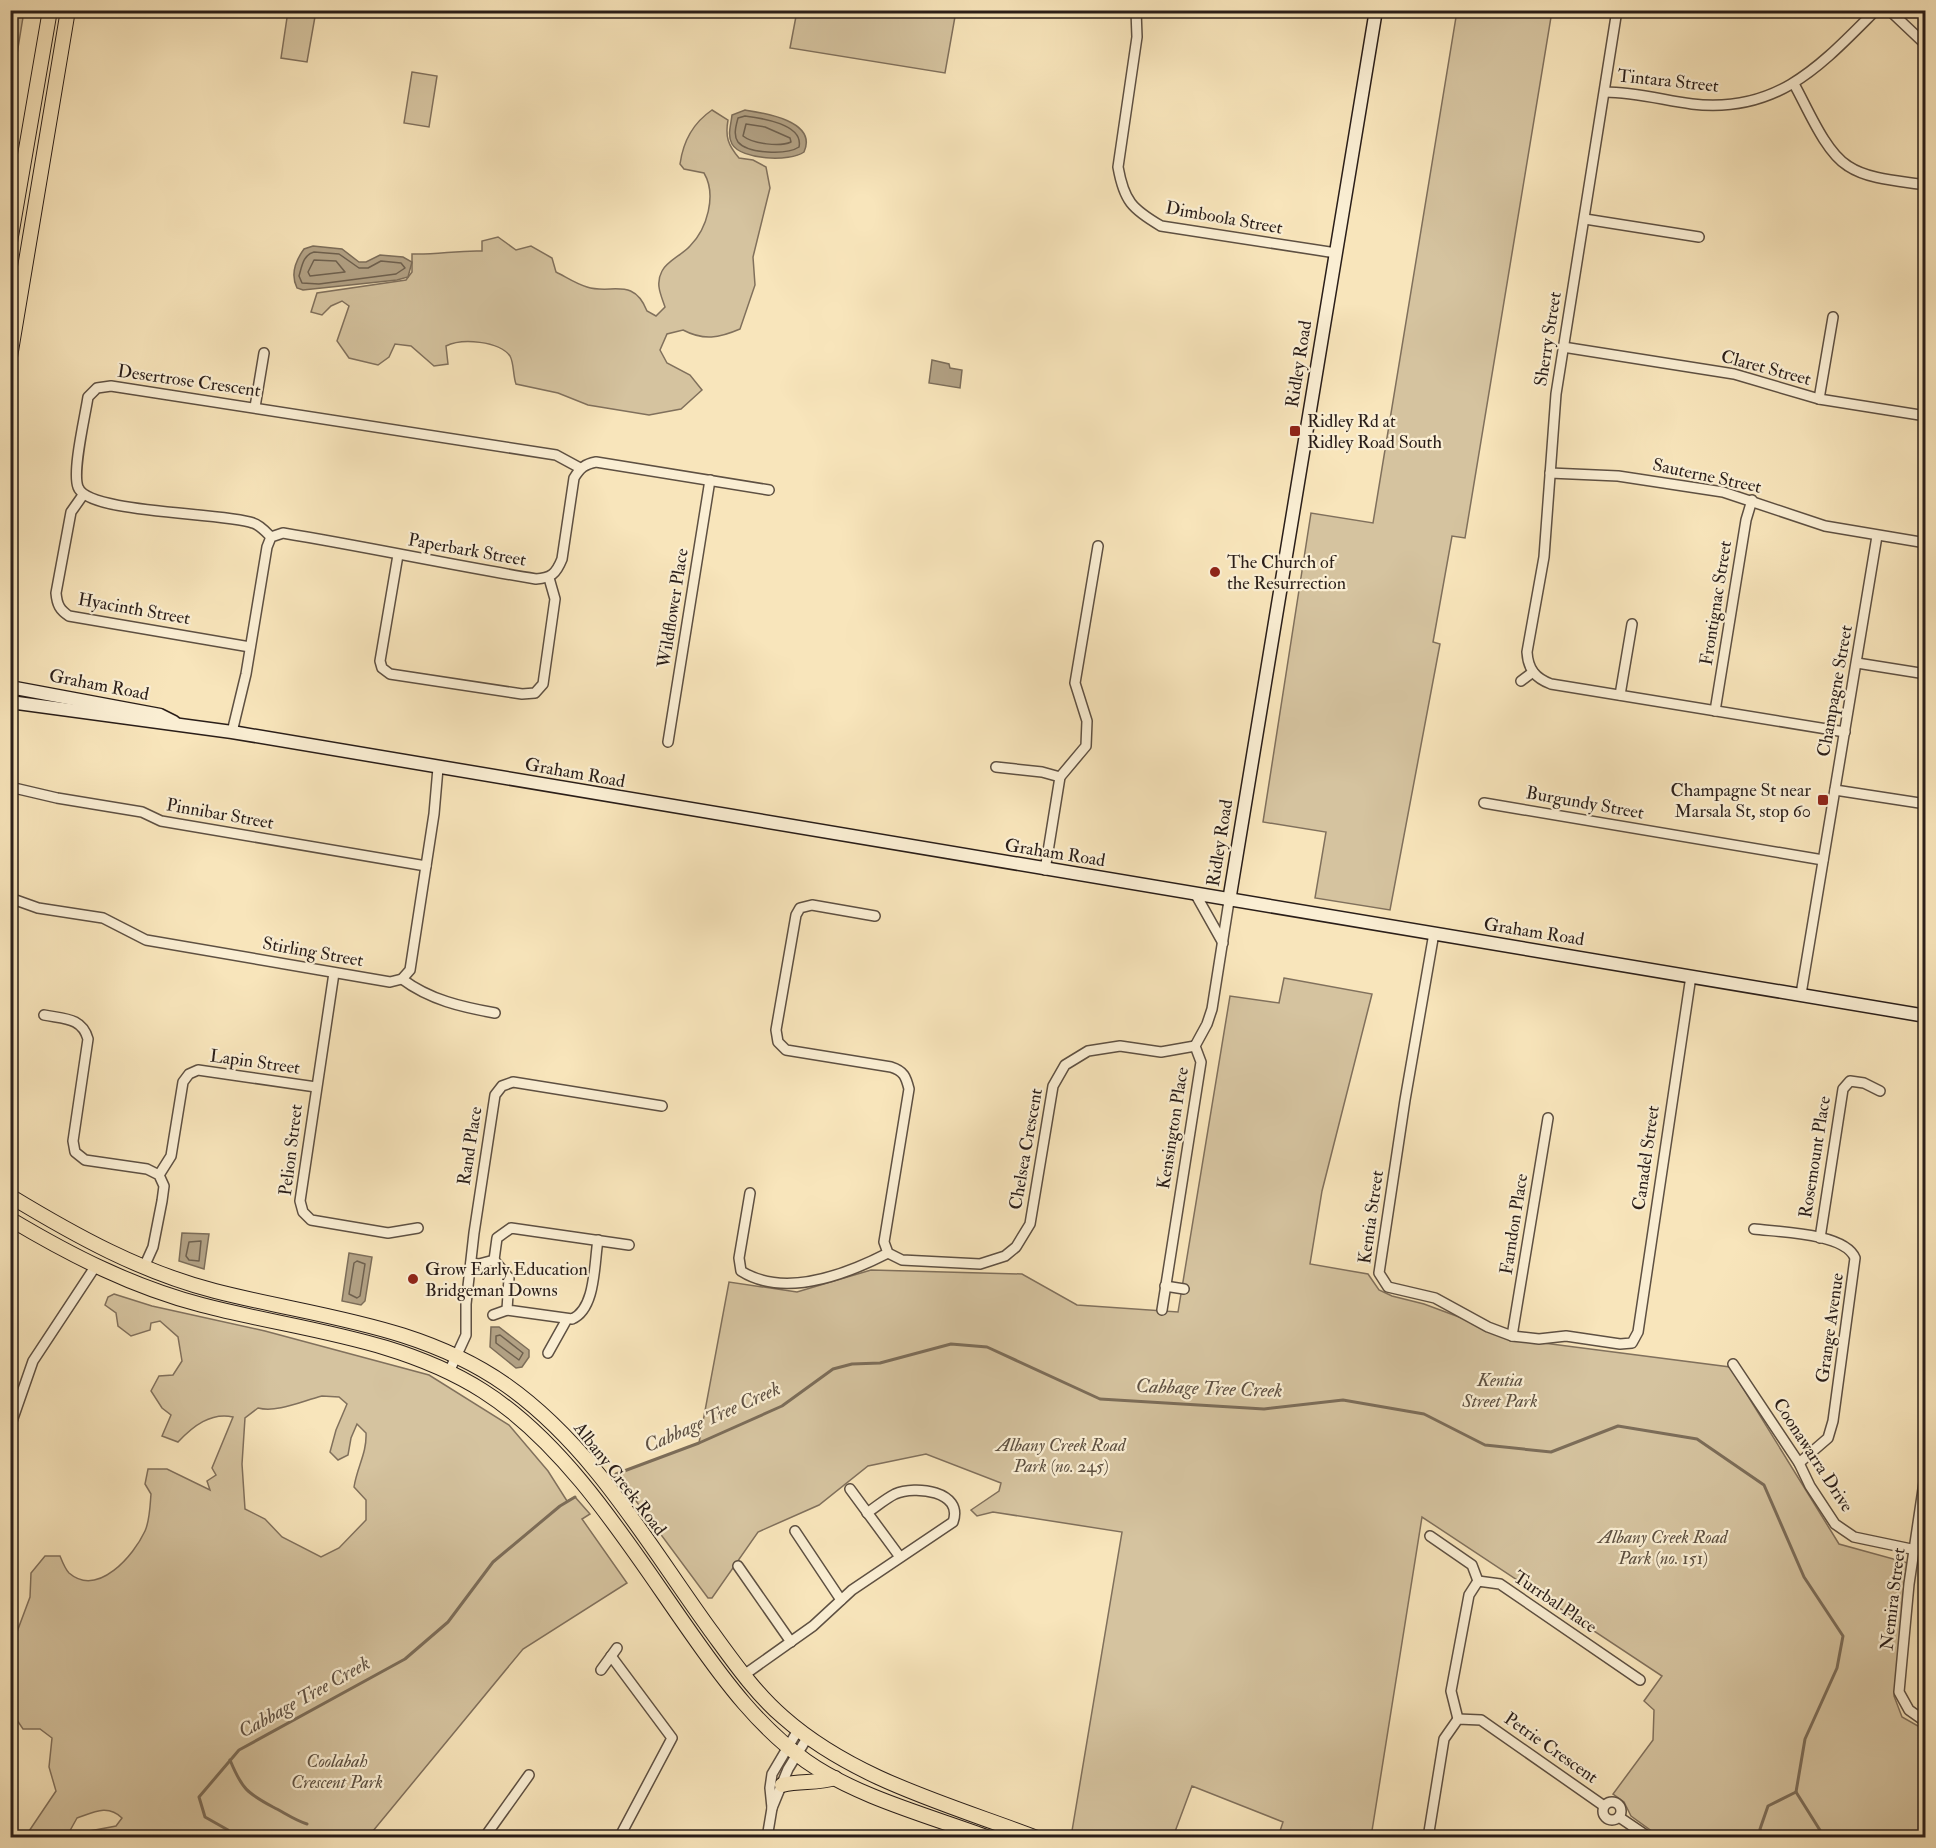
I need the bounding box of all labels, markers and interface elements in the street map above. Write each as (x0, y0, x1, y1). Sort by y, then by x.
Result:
street label: Tintara Street (1616, 64, 1720, 98)
street label: Dimboola Street (1164, 196, 1285, 240)
street label: Sherry Street (1529, 290, 1567, 388)
street label: Ridley Road (1281, 319, 1317, 409)
street label: Claret Street (1718, 345, 1814, 391)
street label: Desertrose Crescent (116, 360, 262, 402)
place label: Ridley Rd at Ridley Road South (1307, 410, 1442, 454)
marker: Ridley Rd at Ridley Road South (1288, 424, 1302, 438)
street label: Sauterne Street (1650, 453, 1764, 499)
street label: Paperbark Street (406, 528, 528, 572)
street label: Frontignac Street (1695, 539, 1737, 667)
street label: Wildflower Place (652, 546, 694, 670)
place label: The Church of the Resurrection (1227, 551, 1346, 595)
marker: The Church of the Resurrection (1208, 565, 1222, 579)
street label: Hyacinth Street (76, 588, 192, 630)
street label: Champagne Street (1812, 623, 1858, 759)
street label: Graham Road (47, 664, 151, 706)
street label: Graham Road (523, 753, 627, 793)
place label: Champagne St near Marsala St, stop 60 (1671, 779, 1811, 823)
street label: Burgundy Street (1524, 781, 1646, 825)
street label: Pinnibar Street (165, 793, 276, 835)
marker: Champagne St near Marsala St, stop 60 (1816, 793, 1830, 807)
street label: Ridley Road (1202, 798, 1238, 888)
street label: Graham Road (1003, 834, 1107, 872)
street label: Graham Road (1482, 913, 1586, 951)
street label: Stirling Street (261, 932, 365, 972)
street label: Lapin Street (208, 1044, 302, 1080)
street label: Kensington Place (1152, 1065, 1194, 1191)
street label: Chelsea Crescent (1004, 1086, 1048, 1211)
street label: Rosemount Place (1794, 1094, 1836, 1220)
street label: Pelion Street (274, 1103, 308, 1197)
street label: Rand Place (452, 1104, 488, 1187)
street label: Canadel Street (1627, 1104, 1665, 1212)
street label: Kentia Street (1353, 1169, 1389, 1265)
street label: Farndon Place (1495, 1171, 1533, 1276)
place label: Grow Early Education Bridgeman Downs (425, 1258, 588, 1302)
street label: Grange Avenue (1811, 1271, 1849, 1384)
marker: Grow Early Education Bridgeman Downs (406, 1272, 420, 1286)
park label: Kentia Street Park (1461, 1369, 1538, 1413)
water label: Cabbage Tree Creek (1135, 1373, 1283, 1403)
water label: Cabbage Tree Creek (640, 1376, 784, 1458)
street label: Coonawarra Drive (1768, 1394, 1859, 1517)
street label: Albany Creek Road (568, 1417, 672, 1540)
park label: Albany Creek Road Park (no. 245) (994, 1434, 1127, 1478)
park label: Albany Creek Road Park (no. 151) (1596, 1526, 1729, 1570)
street label: Nemira Street (1875, 1546, 1911, 1652)
street label: Turrbal Place (1509, 1566, 1602, 1639)
water label: Cabbage Tree Creek (234, 1650, 374, 1744)
street label: Petrie Crescent (1500, 1707, 1602, 1789)
park label: Coolabah Crescent Park (291, 1750, 383, 1794)

